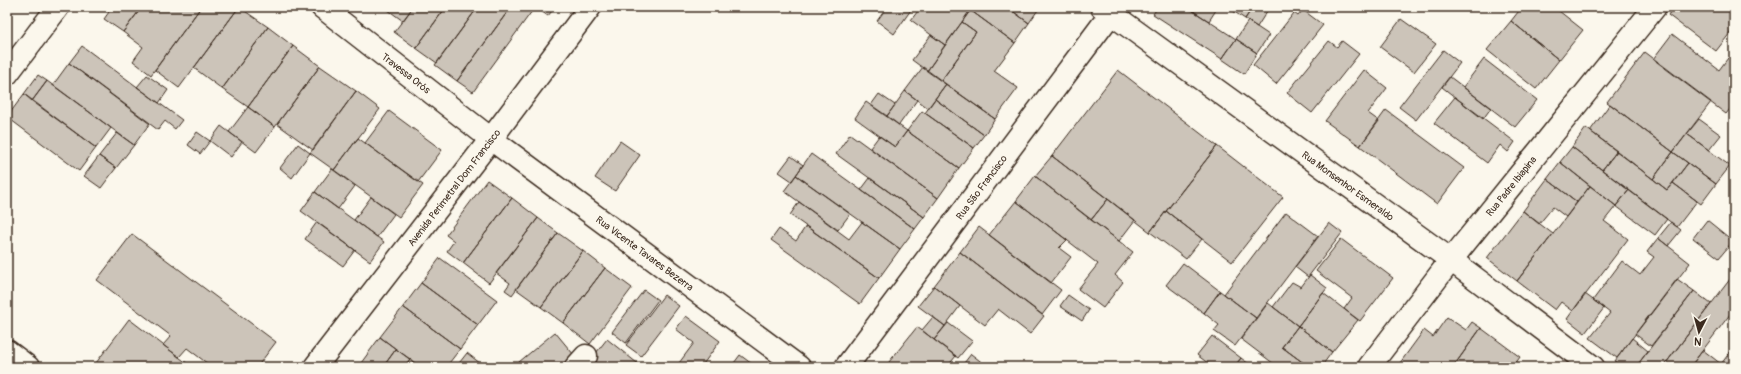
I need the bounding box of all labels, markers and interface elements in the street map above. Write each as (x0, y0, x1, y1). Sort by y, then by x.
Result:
street label: Travessa Orós (379, 51, 433, 97)
street label: Avenida Perimetral Dom Francisco (406, 127, 504, 249)
street label: Rua Monsenhor Esmeraldo (1299, 149, 1396, 224)
street label: Rua São Francisco (954, 152, 1010, 222)
street label: Rua Padre Ibiapina (1484, 154, 1540, 219)
street label: Rua Vicente Tavares Bezerra (593, 214, 696, 294)
north arrow (1679, 312, 1719, 352)
text: N (1693, 335, 1702, 348)

